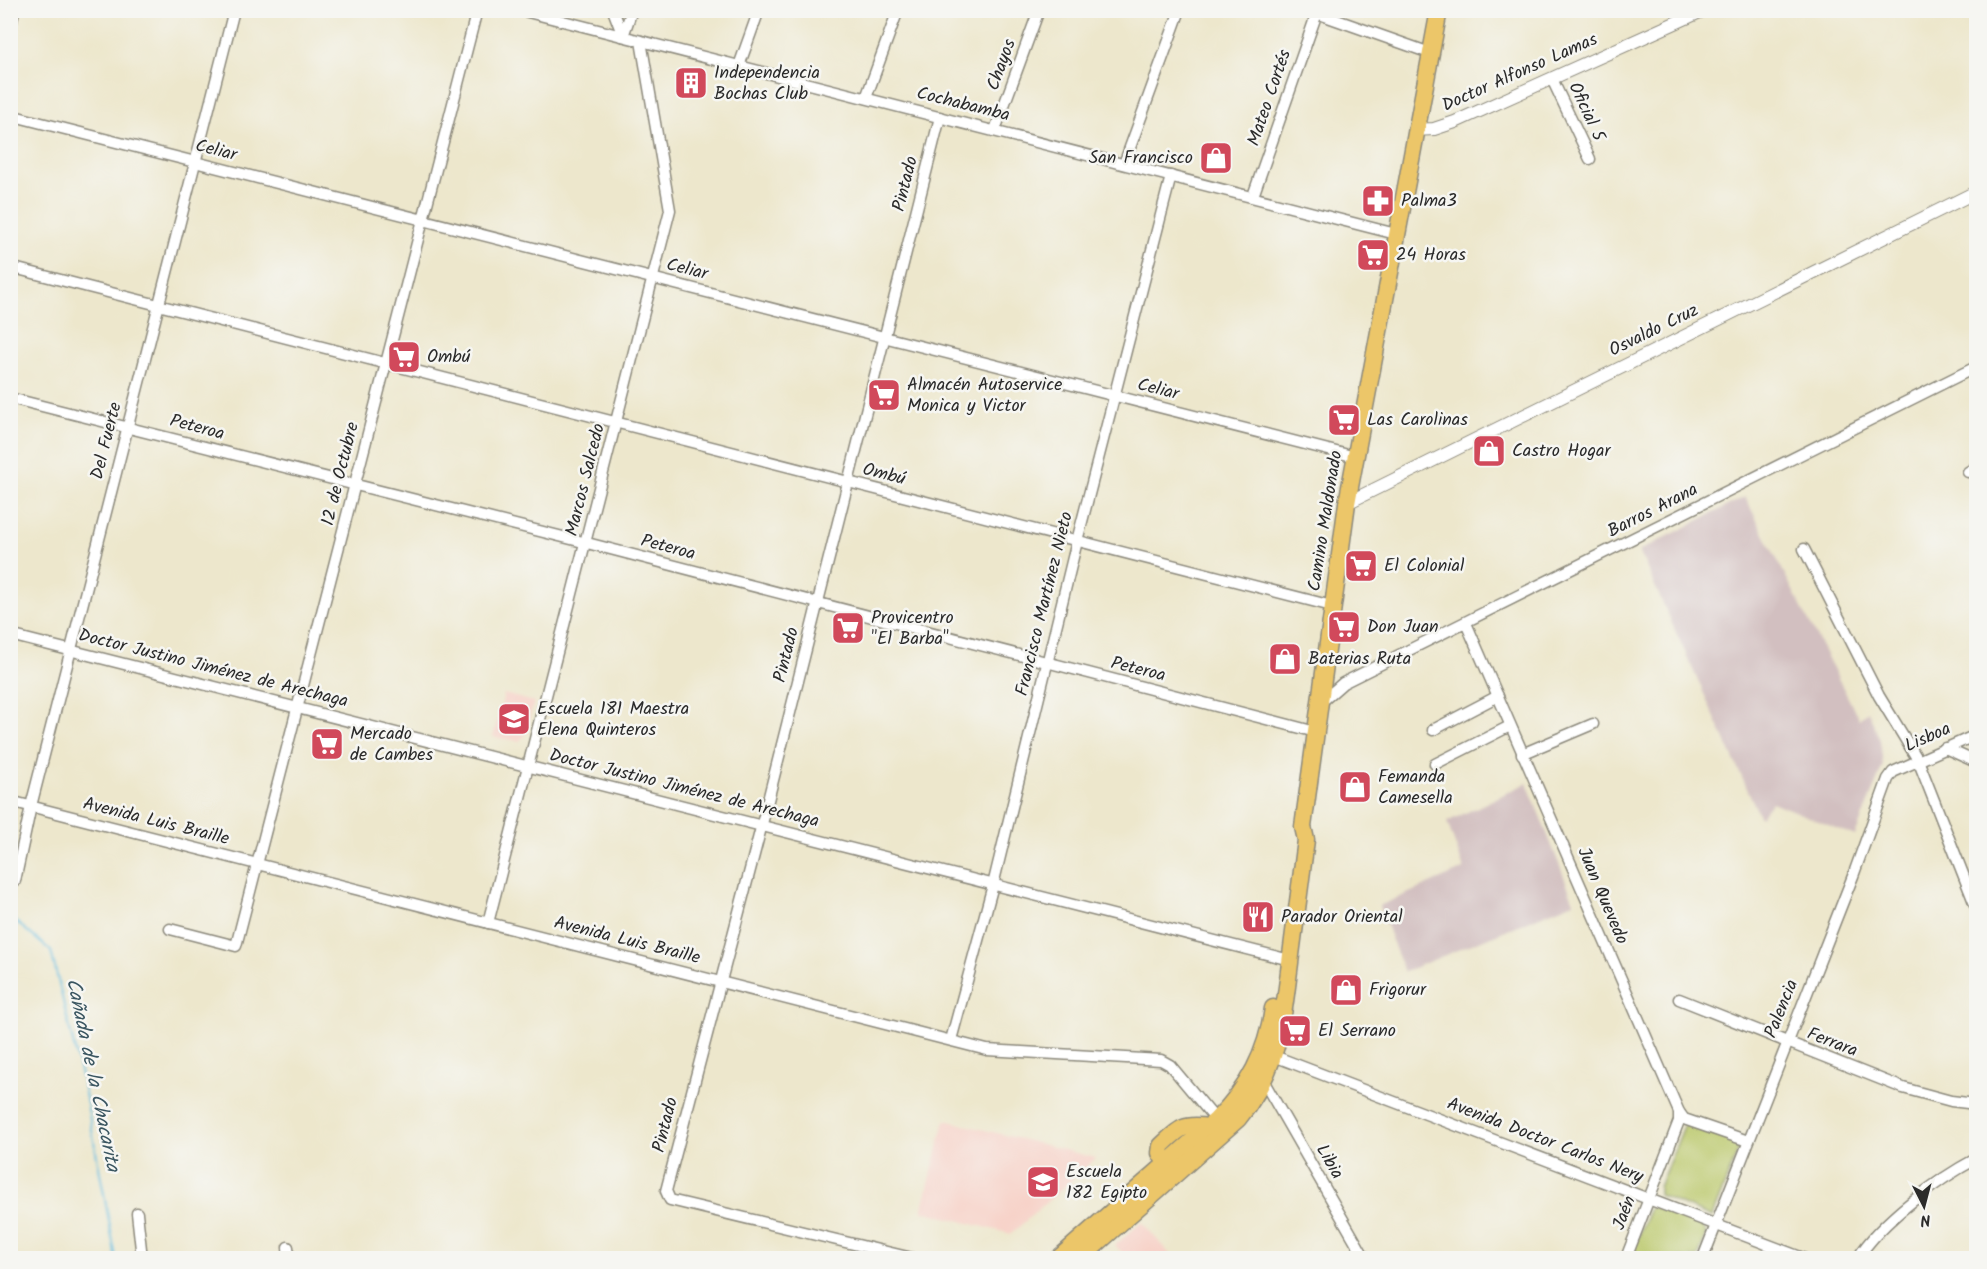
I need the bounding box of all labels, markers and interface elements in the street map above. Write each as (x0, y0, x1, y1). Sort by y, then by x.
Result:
street label: Doctor Alfonso Lamas (1438, 26, 1603, 120)
street label: Chayos (979, 35, 1025, 95)
street label: Mateo Cortés (1240, 45, 1300, 150)
place label: Independencia Bochas Club (714, 59, 820, 109)
building icon: Independencia Bochas Club (673, 65, 709, 101)
street label: Oficial 5 (1560, 78, 1613, 148)
street label: Cochabamba (913, 79, 1013, 131)
street label: Celiar (192, 132, 241, 170)
shop icon: San Francisco (1198, 140, 1234, 176)
place label: San Francisco (1089, 144, 1193, 173)
street label: Pintado (885, 153, 927, 215)
pharmacy icon: Palma3 (1360, 183, 1396, 219)
place label: Palma3 (1401, 187, 1457, 216)
supermarket icon: 24 Horas (1355, 237, 1391, 273)
place label: 24 Horas (1396, 241, 1466, 270)
street label: Celiar (663, 251, 712, 289)
street label: Osvaldo Cruz (1604, 297, 1704, 365)
supermarket icon: Ombú (386, 339, 422, 375)
place label: Ombú (427, 343, 471, 372)
place label: Almacén Autoservice Monica y Victor (907, 371, 1062, 421)
street label: Celiar (1134, 371, 1183, 409)
supermarket icon: Almacén Autoservice Monica y Victor (866, 377, 902, 413)
street label: Del Fuerte (83, 399, 131, 483)
supermarket icon: Las Carolinas (1326, 402, 1362, 438)
place label: Las Carolinas (1367, 406, 1468, 435)
street label: Peteroa (166, 407, 228, 449)
street label: 12 de Octubre (314, 419, 368, 529)
street label: Marcos Salcedo (558, 421, 614, 539)
shop icon: Castro Hogar (1471, 433, 1507, 469)
place label: Castro Hogar (1512, 437, 1611, 466)
street label: Camino Maldonado (1301, 449, 1351, 593)
street label: Ombú (859, 456, 909, 494)
street label: Barros Arana (1603, 476, 1703, 546)
street label: Francisco Martínez Nieto (1008, 509, 1082, 699)
street label: Peteroa (637, 527, 699, 569)
supermarket icon: El Colonial (1343, 548, 1379, 584)
place label: El Colonial (1384, 552, 1465, 581)
place label: Provicentro "El Barba" (871, 604, 954, 654)
supermarket icon: Don Juan (1326, 609, 1362, 645)
supermarket icon: Provicentro "El Barba" (830, 610, 866, 646)
place label: Don Juan (1367, 613, 1439, 642)
street label: Doctor Justino Jiménez de Arechaga (75, 621, 351, 717)
street label: Pintado (766, 624, 808, 686)
shop icon: Baterias Ruta (1267, 641, 1303, 677)
place label: Baterias Ruta (1308, 645, 1411, 674)
street label: Peteroa (1108, 649, 1168, 691)
place label: Escuela 181 Maestra Elena Quinteros (537, 695, 689, 745)
school or university icon: Escuela 181 Maestra Elena Quinteros (496, 701, 532, 737)
street label: Lisboa (1900, 715, 1956, 761)
place label: Mercado de Cambes (350, 720, 433, 770)
supermarket icon: Mercado de Cambes (309, 726, 345, 762)
street label: Doctor Justino Jiménez de Arechaga (546, 741, 822, 837)
place label: Femanda Camesella (1378, 763, 1453, 813)
shop icon: Femanda Camesella (1337, 769, 1373, 805)
street label: Avenida Luis Braille (80, 790, 232, 854)
street label: Juan Quevedo (1568, 843, 1636, 949)
restaurant icon: Parador Oriental (1240, 899, 1276, 935)
place label: Parador Oriental (1281, 903, 1403, 932)
street label: Avenida Luis Braille (551, 909, 703, 973)
shop icon: Frigorur (1328, 972, 1364, 1008)
water label: Cañada de la Chacarita (56, 975, 128, 1176)
street label: Palencia (1757, 975, 1807, 1043)
place label: Frigorur (1369, 976, 1427, 1005)
supermarket icon: El Serrano (1277, 1013, 1313, 1049)
place label: El Serrano (1318, 1017, 1396, 1046)
street label: Ferrara (1802, 1020, 1862, 1066)
street label: Avenida Doctor Carlos Nery (1442, 1090, 1648, 1192)
street label: Pintado (645, 1094, 687, 1156)
street label: Libia (1307, 1139, 1351, 1185)
place label: Escuela 182 Egipto (1066, 1158, 1147, 1208)
school or university icon: Escuela 182 Egipto (1025, 1164, 1061, 1200)
north arrow (1894, 1176, 1954, 1236)
street label: Jaén (1605, 1192, 1645, 1234)
text: N (1919, 1206, 1932, 1232)

